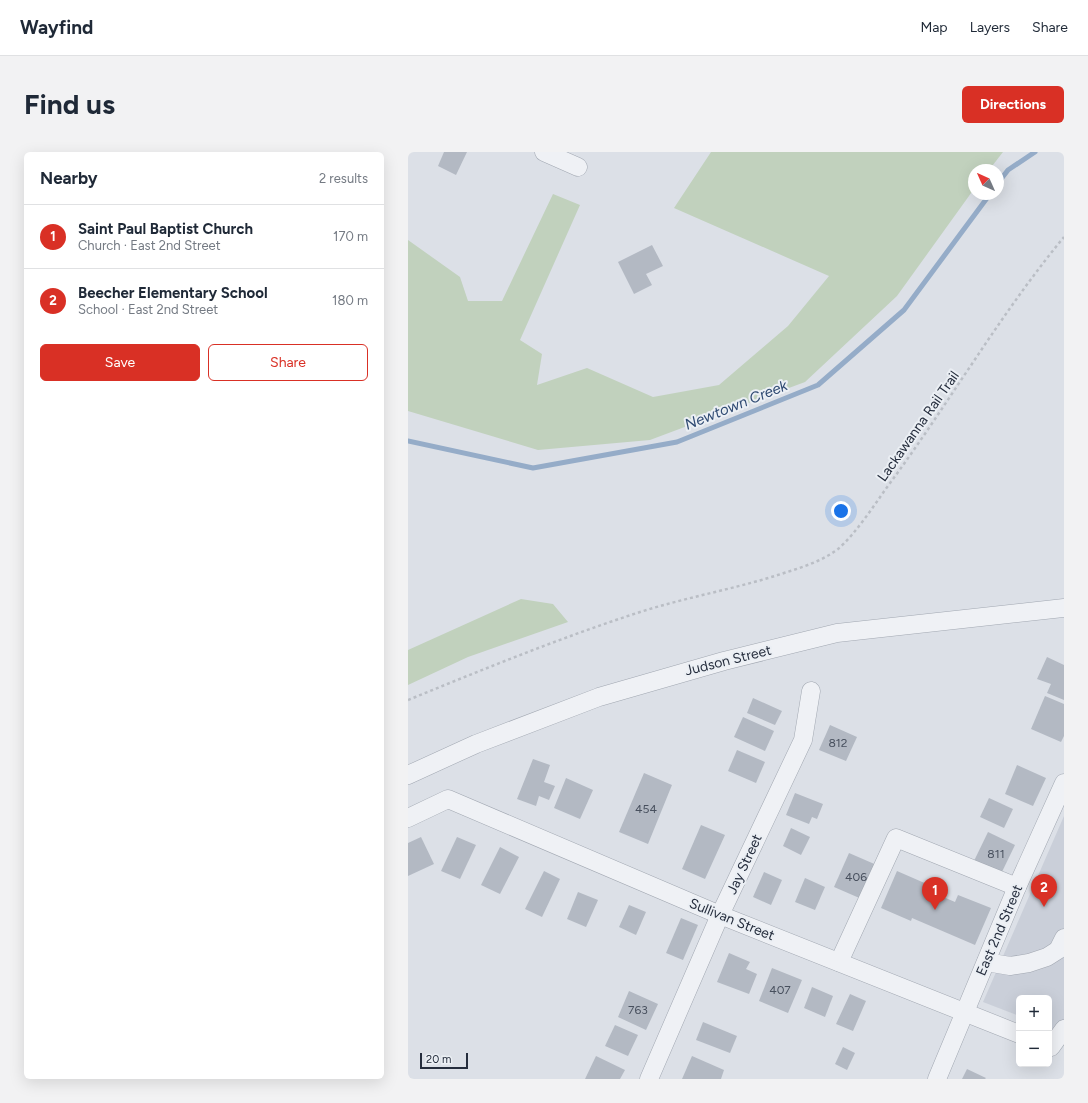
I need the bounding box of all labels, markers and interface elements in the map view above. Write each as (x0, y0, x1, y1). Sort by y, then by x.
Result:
text: Wayfind (20, 16, 93, 39)
text: Map (920, 19, 948, 36)
text: Layers (970, 19, 1010, 36)
text: Share (1032, 19, 1068, 36)
button: Directions (962, 86, 1064, 123)
text: Find us (24, 87, 115, 121)
north arrow (968, 164, 1004, 200)
text: Nearby (40, 168, 98, 188)
text: 2 results (319, 171, 368, 186)
text: Saint Paul Baptist Church (78, 220, 253, 238)
text: 1 (50, 229, 56, 244)
text: 170 m (333, 229, 368, 244)
text: Church · East 2nd Street (78, 238, 221, 253)
text: Beecher Elementary School (78, 284, 268, 302)
text: 2 (49, 293, 57, 308)
text: 180 m (332, 293, 368, 308)
text: School · East 2nd Street (78, 302, 218, 317)
button: Save (40, 344, 200, 381)
button: Share (208, 344, 368, 381)
street label: Lackawanna Rail Trail (874, 368, 963, 485)
water label: Newtown Creek (682, 376, 791, 434)
your location (831, 501, 851, 521)
street label: Judson Street (683, 642, 773, 679)
house number: 812 (828, 736, 848, 750)
house number: 454 (635, 802, 657, 816)
street label: Jay Street (723, 831, 766, 897)
house number: 811 (987, 847, 1005, 861)
house number: 406 (845, 870, 867, 884)
pin: 2 (1031, 874, 1057, 907)
pin: 1 (922, 877, 948, 910)
street label: East 2nd Street (973, 882, 1026, 978)
street label: Sullivan Street (687, 895, 777, 944)
house number: 407 (769, 983, 791, 997)
map controls (1016, 995, 1052, 1067)
button: + (1016, 995, 1052, 1031)
house number: 763 (628, 1003, 648, 1017)
button: − (1016, 1031, 1052, 1067)
scale bar (420, 1051, 468, 1070)
text: 20 m (426, 1053, 451, 1066)

